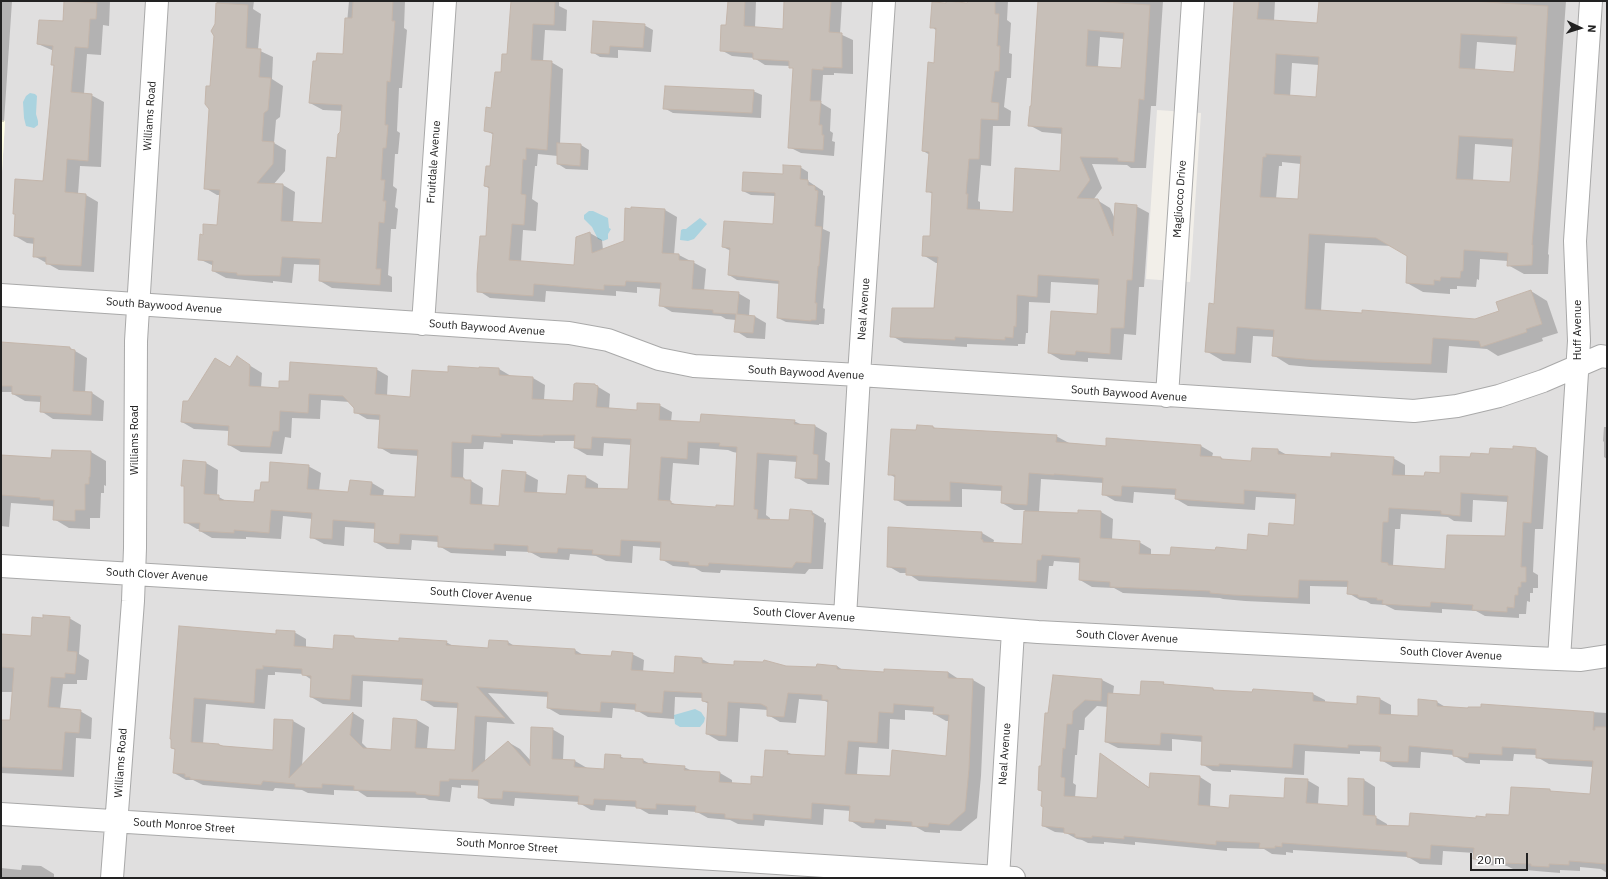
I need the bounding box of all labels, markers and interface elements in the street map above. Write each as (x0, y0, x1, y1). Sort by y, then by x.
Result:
north arrow (1560, 8, 1600, 48)
text: N (1585, 24, 1599, 33)
street label: Williams Road (141, 81, 159, 151)
street label: Fruitdale Avenue (425, 120, 443, 204)
street label: Magliocco Drive (1171, 160, 1189, 238)
street label: Neal Avenue (855, 278, 873, 340)
street label: South Baywood Avenue (105, 295, 223, 317)
street label: Huff Avenue (1571, 300, 1585, 360)
street label: South Baywood Avenue (428, 317, 546, 339)
street label: South Baywood Avenue (748, 363, 864, 383)
street label: South Baywood Avenue (1070, 383, 1188, 405)
street label: Williams Road (128, 405, 142, 475)
street label: South Clover Avenue (106, 566, 208, 584)
street label: South Clover Avenue (430, 585, 532, 605)
street label: South Clover Avenue (753, 605, 855, 625)
street label: South Clover Avenue (1076, 628, 1178, 646)
street label: South Clover Avenue (1400, 645, 1502, 663)
street label: Neal Avenue (996, 723, 1014, 785)
street label: Williams Road (112, 728, 130, 798)
street label: South Monroe Street (133, 816, 235, 836)
street label: South Monroe Street (456, 836, 558, 856)
scale bar (1472, 845, 1530, 871)
text: 20 m (1477, 852, 1505, 867)

